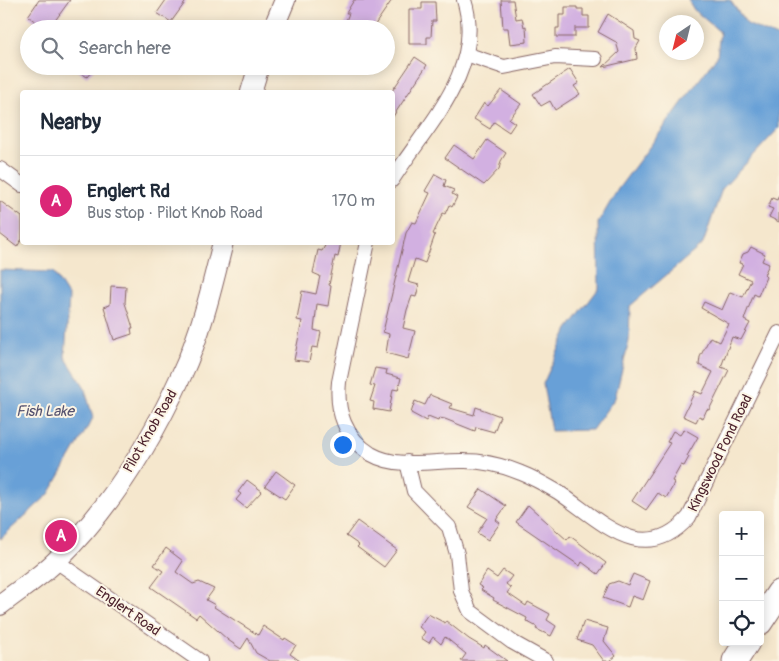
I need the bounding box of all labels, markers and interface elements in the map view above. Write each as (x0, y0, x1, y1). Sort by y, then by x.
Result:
north arrow (659, 15, 704, 60)
search box (20, 20, 395, 75)
icon: search (38, 34, 66, 62)
text: Search here (78, 36, 171, 60)
text: Nearby (40, 109, 101, 136)
text: Englert Rd (87, 179, 170, 203)
text: A (51, 191, 61, 211)
text: 170 m (332, 191, 375, 211)
text: Bus stop · Pilot Knob Road (87, 203, 263, 223)
street label: Pilot Knob Road (119, 386, 181, 475)
street label: Kingswood Pond Road (684, 391, 756, 514)
water label: Fish Lake (16, 402, 75, 421)
your location (330, 432, 356, 458)
map controls (719, 511, 764, 646)
button: + (719, 511, 764, 556)
pin: A (45, 517, 77, 555)
button: − (719, 556, 764, 601)
street label: Englert Road (92, 582, 164, 640)
button: locate (719, 601, 764, 646)

